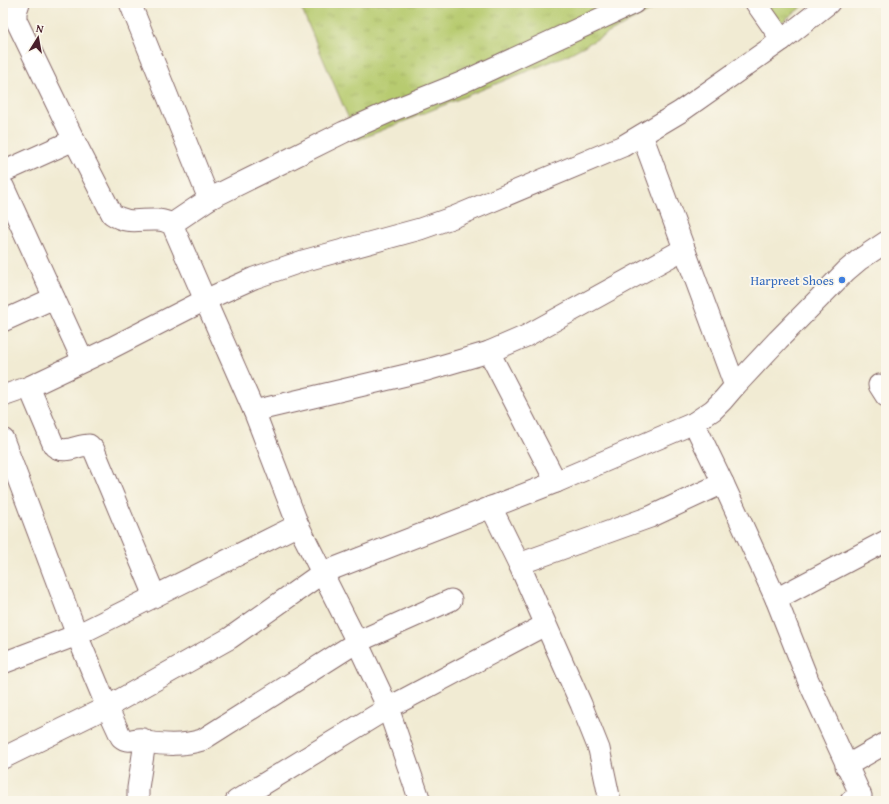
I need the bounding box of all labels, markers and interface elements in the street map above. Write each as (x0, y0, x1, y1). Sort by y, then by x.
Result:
north arrow (18, 18, 58, 58)
text: N (35, 20, 46, 37)
place label: Harpreet Shoes (751, 271, 834, 290)
marker: Harpreet Shoes (837, 275, 847, 285)

